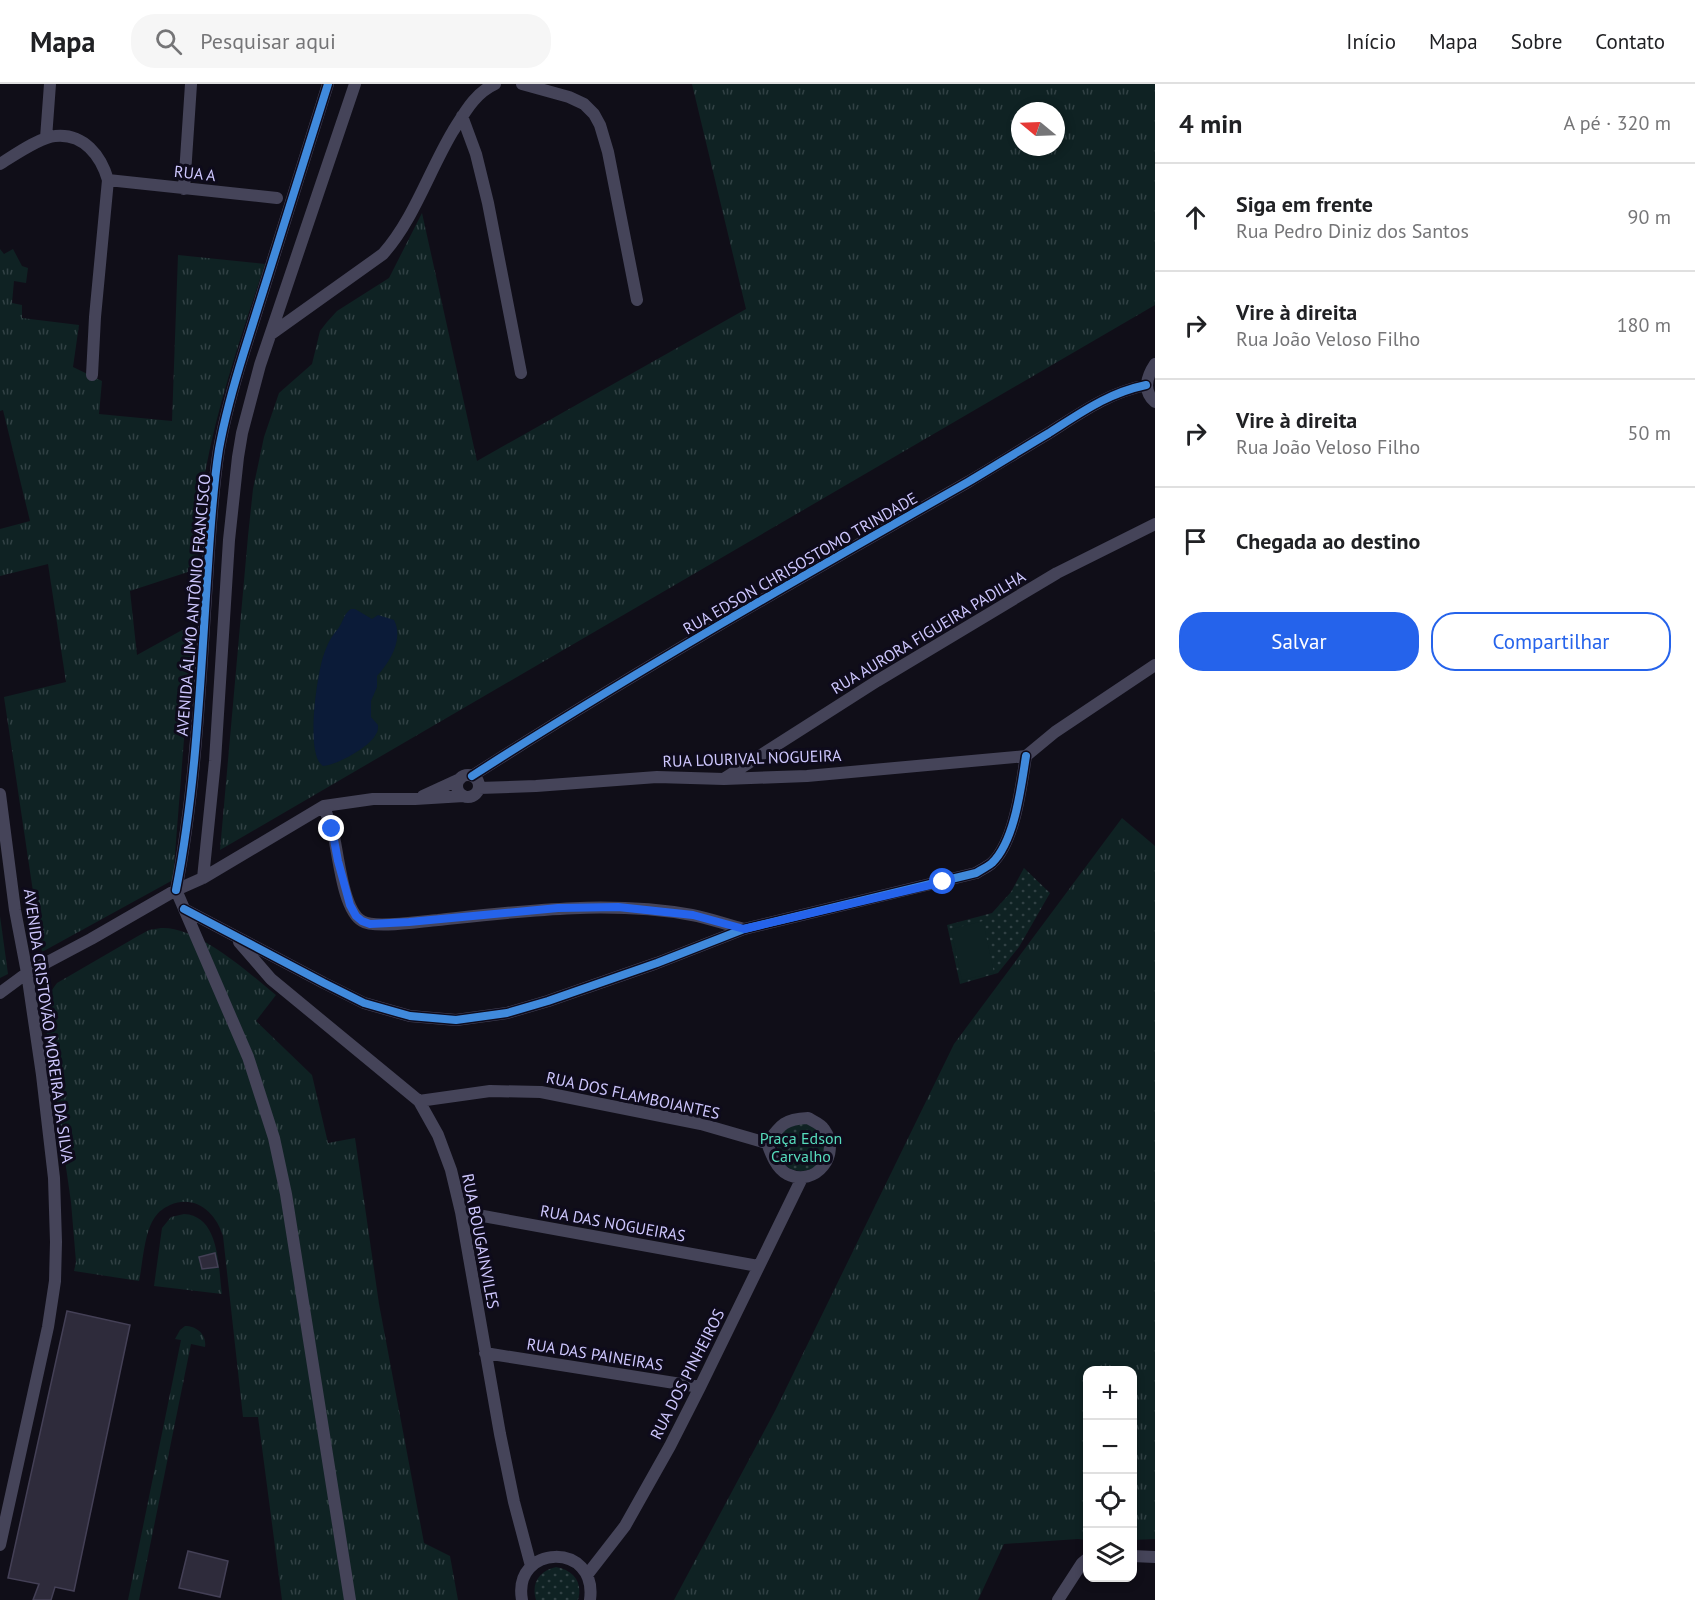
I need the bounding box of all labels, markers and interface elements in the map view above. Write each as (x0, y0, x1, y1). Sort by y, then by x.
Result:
search box (131, 14, 551, 68)
text: Mapa (30, 23, 95, 60)
icon: search (152, 25, 185, 58)
text: Pesquisar aqui (200, 27, 336, 55)
text: Início (1346, 28, 1396, 55)
text: Mapa (1429, 28, 1478, 55)
text: Sobre (1511, 28, 1562, 55)
text: Contato (1595, 28, 1665, 55)
north arrow (1011, 102, 1065, 156)
text: 4 min (1179, 107, 1242, 140)
text: A pé · 320 m (1564, 110, 1671, 136)
street label: RUA A (173, 161, 217, 185)
text: Siga em frente (1236, 190, 1373, 218)
icon: ahead (1179, 201, 1212, 234)
text: 90 m (1628, 204, 1671, 230)
text: Rua Pedro Diniz dos Santos (1236, 218, 1469, 244)
text: Vire à direita (1236, 298, 1357, 326)
icon: right (1179, 309, 1212, 342)
text: 180 m (1617, 312, 1671, 338)
text: Rua João Veloso Filho (1236, 326, 1420, 352)
text: Vire à direita (1236, 406, 1357, 434)
icon: right (1179, 417, 1212, 450)
text: 50 m (1628, 420, 1671, 446)
text: Rua João Veloso Filho (1236, 434, 1420, 460)
street label: AVENIDA ÁLIMO ANTÔNIO FRANCISCO (172, 473, 214, 737)
street label: RUA EDSON CHRISOSTOMO TRINDADE (679, 488, 921, 638)
icon: arrive (1179, 525, 1212, 558)
text: Chegada ao destino (1236, 527, 1420, 555)
street label: RUA AURORA FIGUEIRA PADILHA (827, 566, 1029, 698)
button: Salvar (1179, 612, 1419, 671)
button: Compartilhar (1431, 612, 1671, 671)
street label: RUA LOURIVAL NOGUEIRA (662, 745, 842, 771)
route end (318, 815, 344, 841)
route start (929, 868, 955, 894)
street label: AVENIDA CRISTOVÃO MOREIRA DA SILVA (20, 888, 78, 1165)
street label: RUA DOS FLAMBOIANTES (544, 1067, 722, 1123)
park label: Praça Edson Carvalho (760, 1128, 842, 1166)
street label: RUA BOUGAINVILES (458, 1172, 504, 1310)
street label: RUA DAS NOGUEIRAS (539, 1200, 687, 1246)
street label: RUA DOS PINHEIROS (645, 1305, 729, 1443)
street label: RUA DAS PAINEIRAS (525, 1333, 665, 1375)
map controls (1083, 1366, 1137, 1582)
button: + (1083, 1366, 1137, 1420)
button: − (1083, 1420, 1137, 1474)
button: locate (1083, 1474, 1137, 1528)
button: layers (1083, 1528, 1137, 1582)

